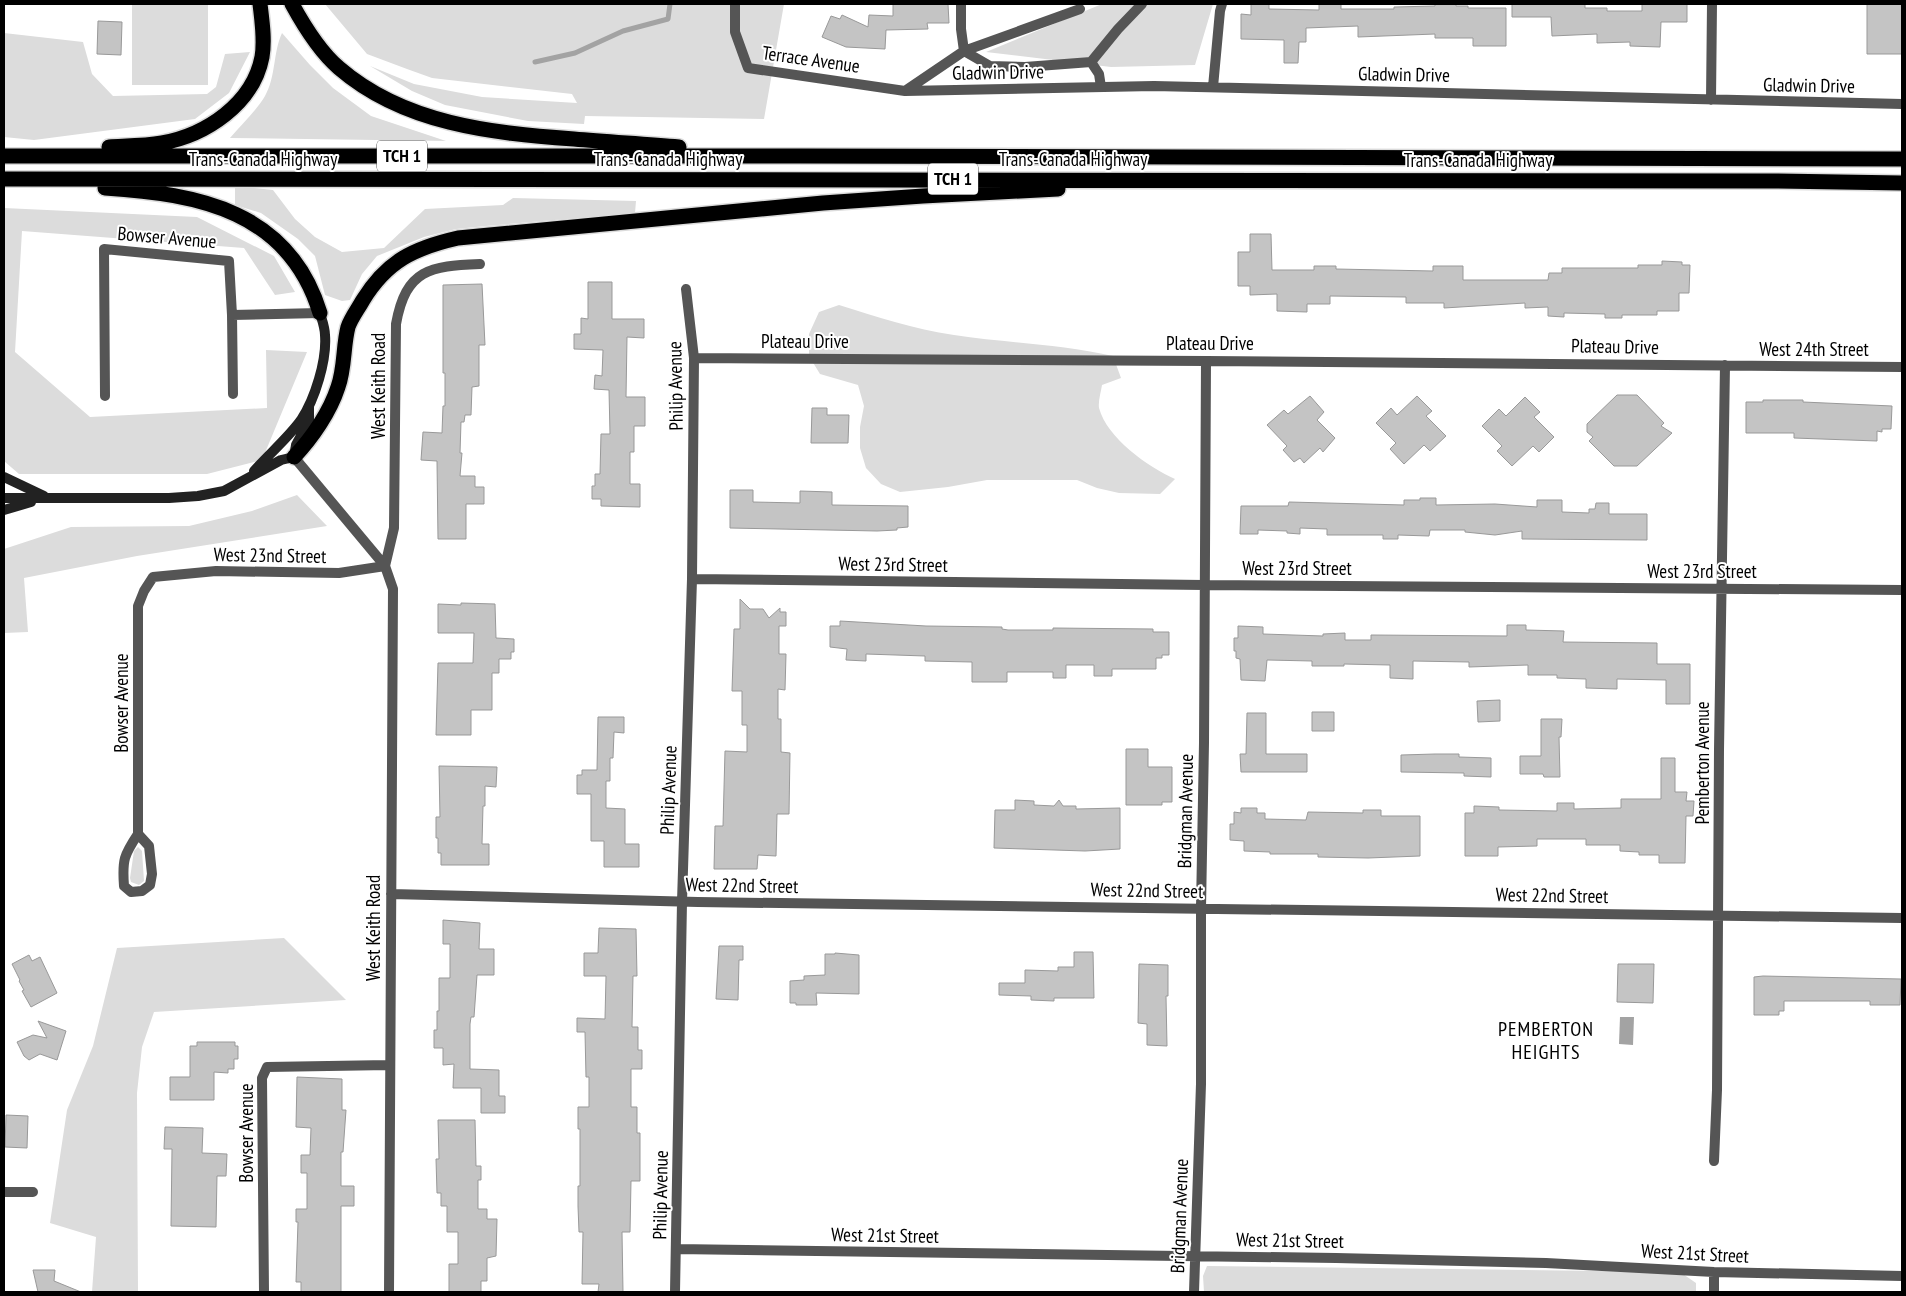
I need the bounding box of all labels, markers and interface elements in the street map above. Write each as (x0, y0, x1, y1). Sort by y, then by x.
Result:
street label: Terrace Avenue (761, 40, 861, 78)
street label: Gladwin Drive (952, 59, 1044, 85)
street label: Gladwin Drive (1358, 61, 1450, 87)
street label: Gladwin Drive (1763, 72, 1855, 98)
road number: TCH 1 (377, 140, 427, 172)
street label: Trans-Canada Highway (189, 147, 338, 171)
street label: Trans-Canada Highway (594, 147, 743, 171)
street label: Trans-Canada Highway (999, 147, 1148, 171)
street label: Trans-Canada Highway (1404, 148, 1553, 172)
road number: TCH 1 (928, 163, 978, 194)
street label: Bowser Avenue (117, 221, 218, 253)
street label: Plateau Drive (761, 329, 849, 353)
street label: Plateau Drive (1166, 331, 1254, 355)
street label: West Keith Road (366, 333, 390, 439)
street label: Plateau Drive (1571, 333, 1659, 359)
street label: West 24th Street (1759, 337, 1870, 361)
street label: Philip Avenue (662, 341, 688, 431)
street label: West 23nd Street (213, 542, 327, 568)
street label: West 23rd Street (838, 551, 949, 577)
street label: West 23rd Street (1242, 556, 1353, 580)
street label: West 23rd Street (1647, 559, 1758, 583)
street label: Bowser Avenue (109, 653, 133, 753)
street label: Pemberton Avenue (1690, 701, 1714, 825)
street label: Philip Avenue (654, 745, 682, 835)
street label: Bridgman Avenue (1172, 753, 1198, 868)
street label: West 22nd Street (685, 872, 799, 898)
street label: West Keith Road (361, 875, 385, 981)
street label: West 22nd Street (1090, 877, 1204, 903)
street label: West 22nd Street (1495, 882, 1609, 908)
district label: PEMBERTON HEIGHTS (1498, 1016, 1594, 1065)
street label: Bowser Avenue (234, 1083, 258, 1183)
street label: Philip Avenue (647, 1150, 673, 1240)
street label: Bridgman Avenue (1165, 1158, 1193, 1274)
street label: West 21st Street (831, 1222, 940, 1248)
street label: West 21st Street (1236, 1227, 1345, 1253)
street label: West 21st Street (1641, 1238, 1750, 1268)

